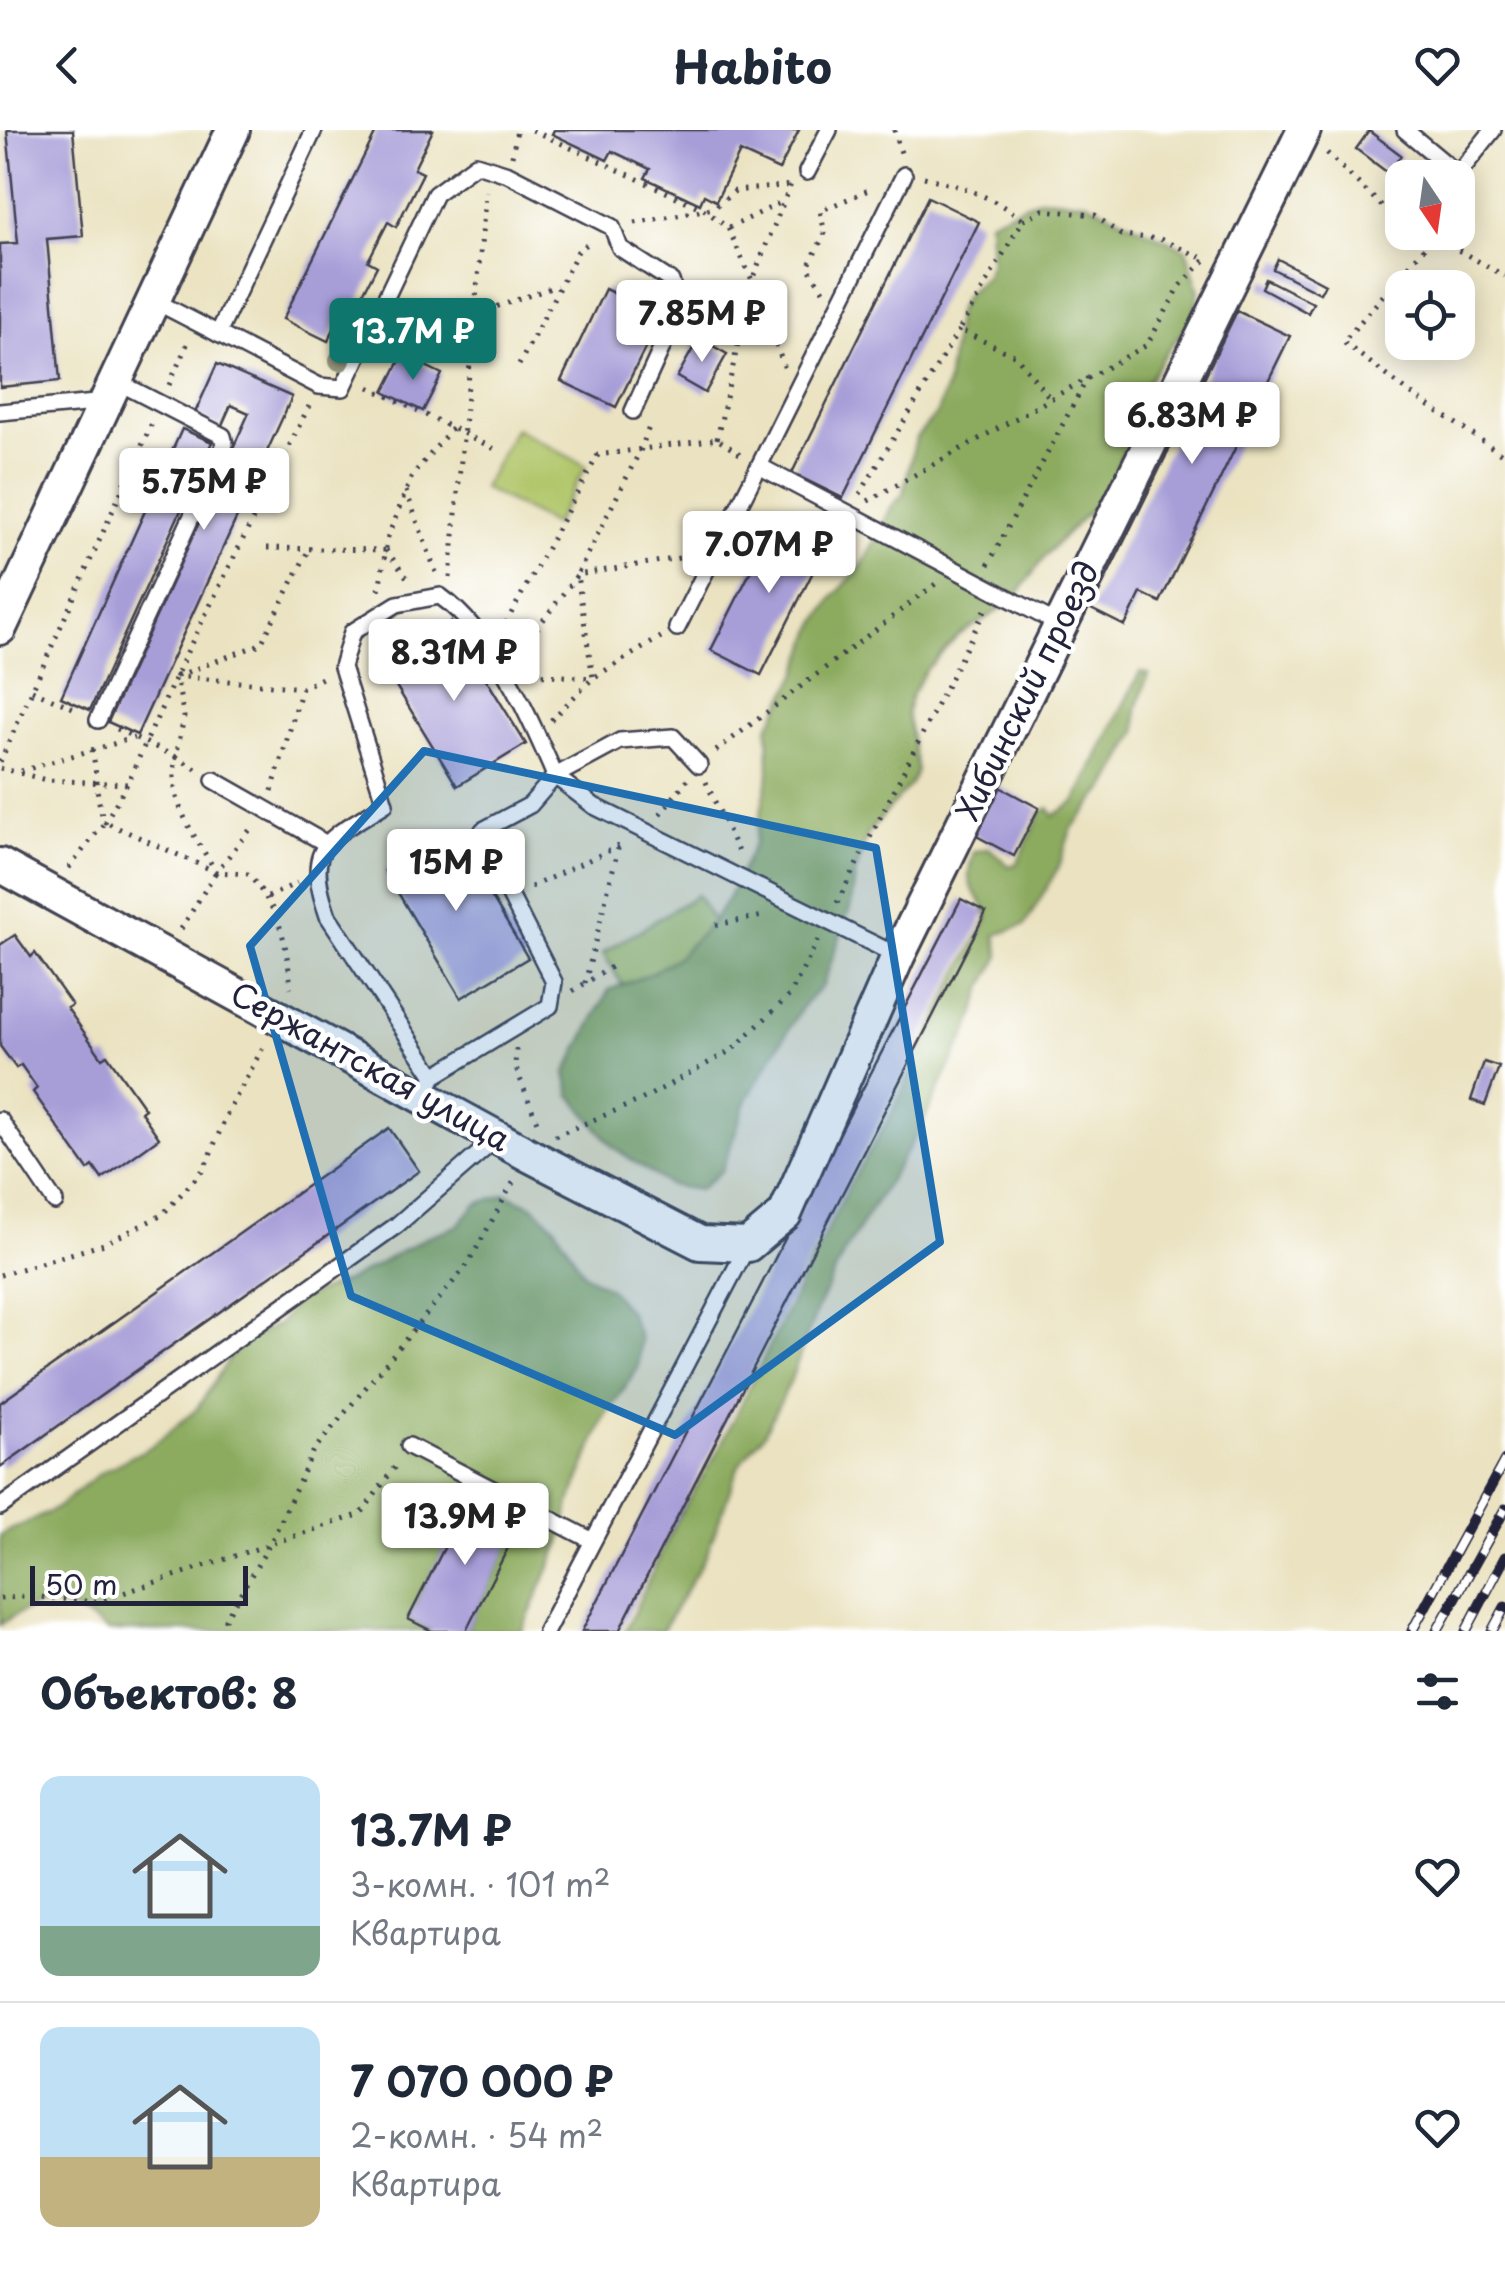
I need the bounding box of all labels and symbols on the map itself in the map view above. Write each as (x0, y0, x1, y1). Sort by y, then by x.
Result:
north arrow (1385, 160, 1475, 250)
pin: 7.85M ₽ (610, 280, 794, 365)
pin: 13.7M ₽ (321, 298, 505, 383)
pin: 6.83M ₽ (1100, 382, 1284, 467)
pin: 5.75M ₽ (112, 448, 296, 533)
pin: 7.07M ₽ (677, 511, 861, 596)
street label: Хибинский проезд (943, 552, 1110, 828)
pin: 8.31M ₽ (362, 619, 546, 704)
pin: 15M ₽ (386, 829, 526, 914)
street label: Сержантская улица (222, 968, 520, 1162)
pin: 13.9M ₽ (373, 1483, 557, 1568)
scale bar (30, 1561, 248, 1606)

